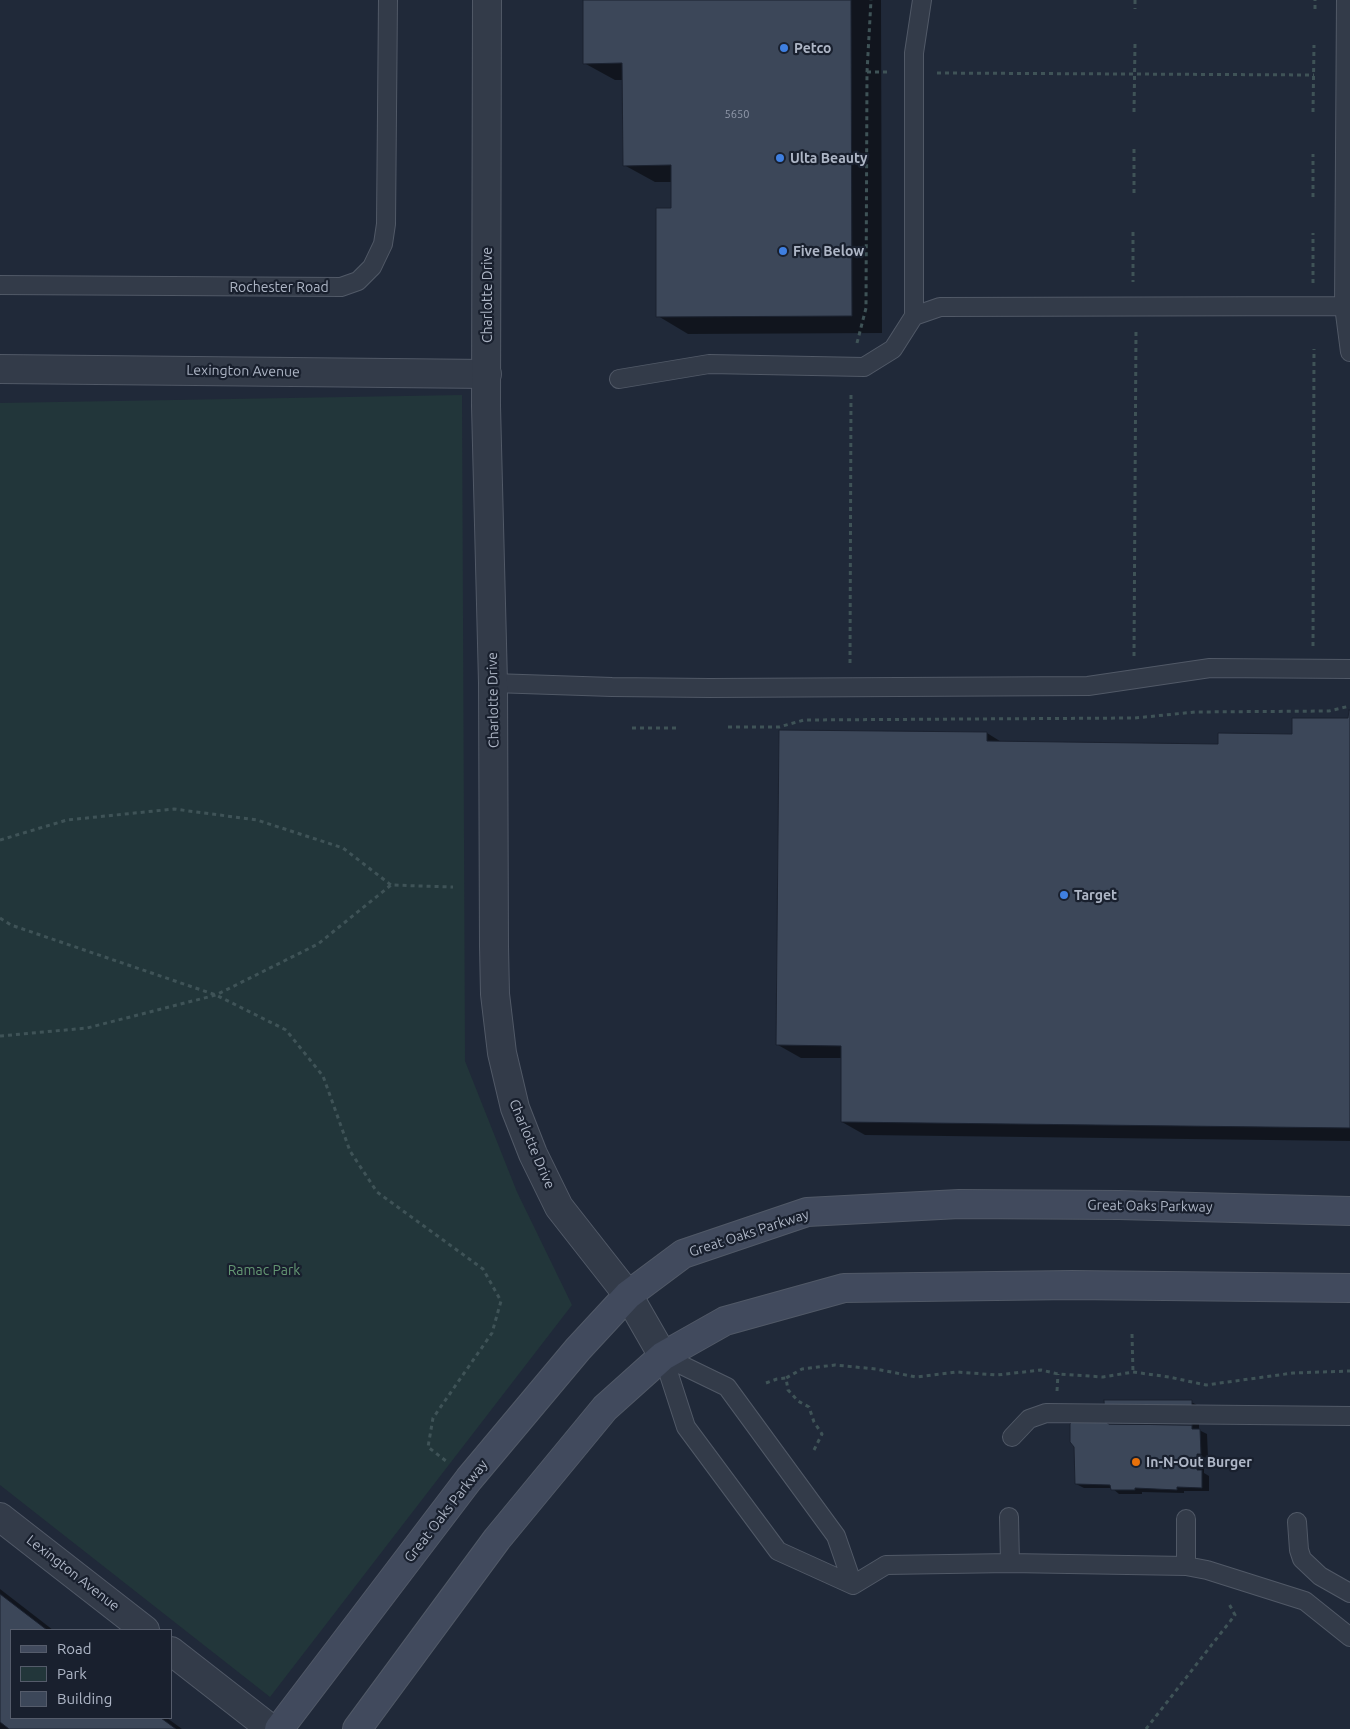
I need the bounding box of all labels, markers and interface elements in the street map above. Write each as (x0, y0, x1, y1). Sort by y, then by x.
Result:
place label: Petco (794, 40, 832, 56)
marker: Petco (778, 42, 790, 54)
house number: 5650 (725, 107, 749, 121)
place label: Ulta Beauty (790, 150, 868, 166)
marker: Ulta Beauty (774, 152, 786, 164)
place label: Five Below (793, 243, 864, 259)
marker: Five Below (777, 245, 789, 257)
street label: Charlotte Drive (479, 247, 495, 343)
street label: Rochester Road (229, 279, 329, 295)
street label: Lexington Avenue (186, 362, 300, 380)
street label: Charlotte Drive (484, 652, 502, 748)
place label: Target (1074, 887, 1117, 903)
marker: Target (1058, 889, 1070, 901)
street label: Charlotte Drive (506, 1097, 558, 1191)
street label: Great Oaks Parkway (1087, 1197, 1213, 1215)
street label: Great Oaks Parkway (687, 1206, 811, 1260)
park label: Ramac Park (228, 1262, 300, 1278)
place label: In-N-Out Burger (1146, 1454, 1252, 1470)
street label: Great Oaks Parkway (401, 1456, 491, 1566)
marker: In-N-Out Burger (1130, 1456, 1142, 1468)
street label: Lexington Avenue (23, 1531, 123, 1615)
legend (10, 1629, 172, 1719)
text: Road (57, 1640, 92, 1657)
text: Park (57, 1665, 87, 1682)
text: Building (57, 1690, 112, 1707)

